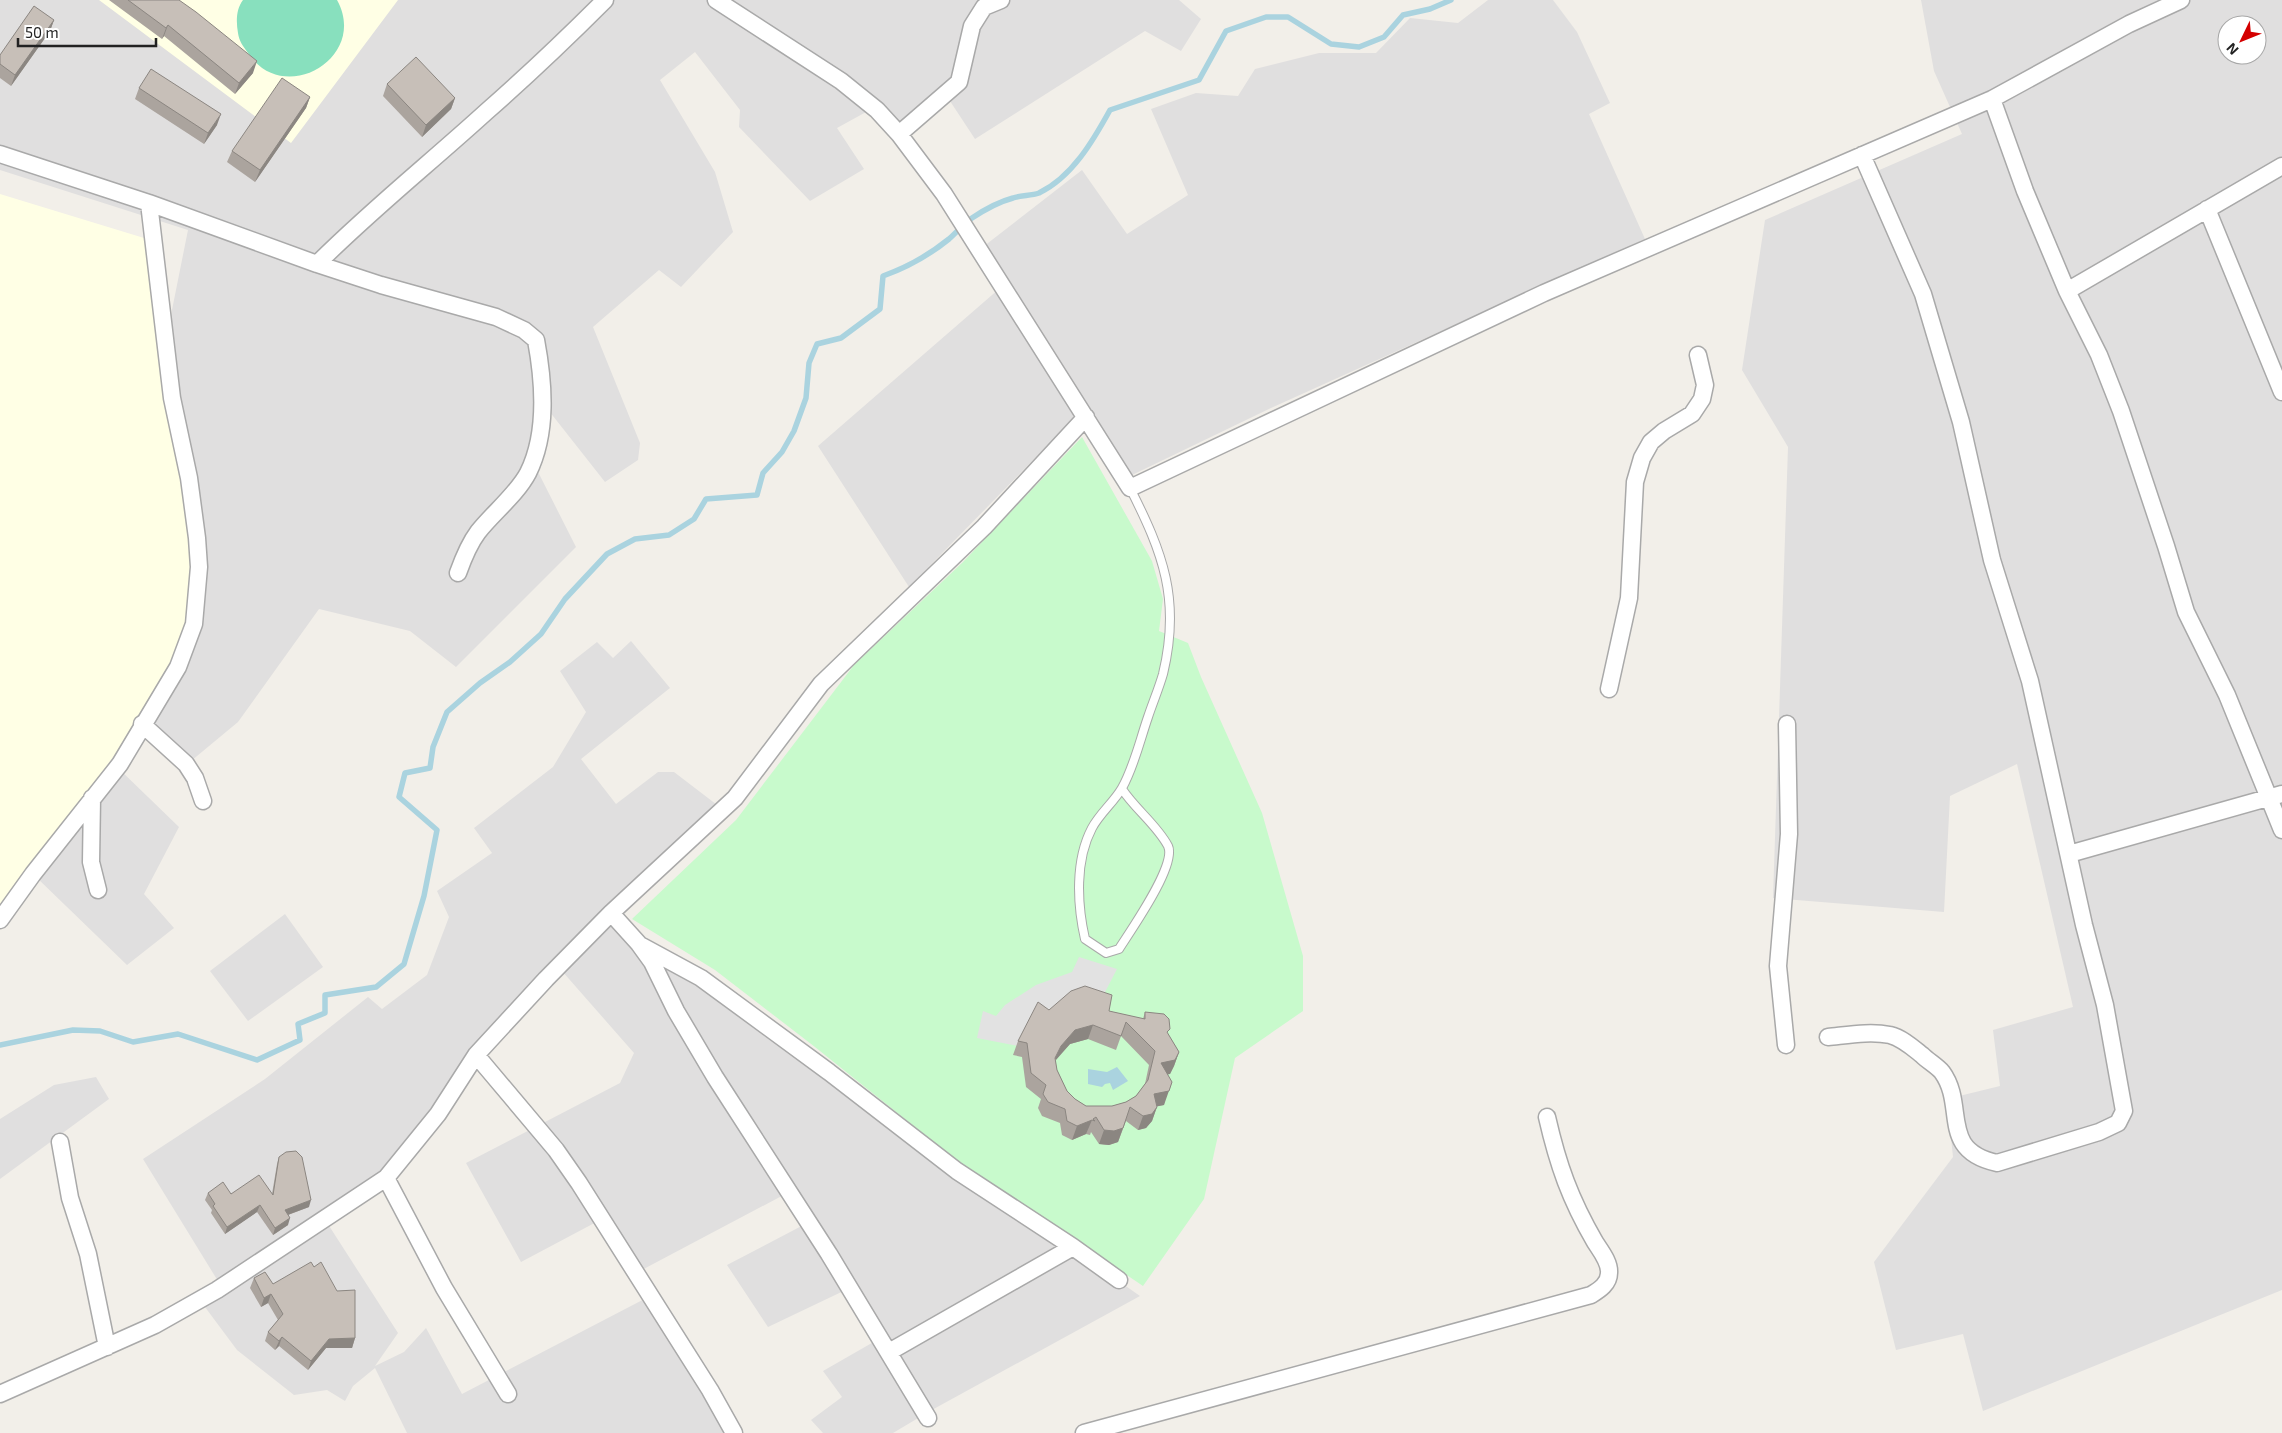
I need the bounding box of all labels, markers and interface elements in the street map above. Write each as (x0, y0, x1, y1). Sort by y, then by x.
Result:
scale bar (18, 15, 155, 47)
north arrow (2217, 15, 2267, 65)
text: 50 m (25, 23, 59, 41)
text: N (2222, 40, 2242, 59)

